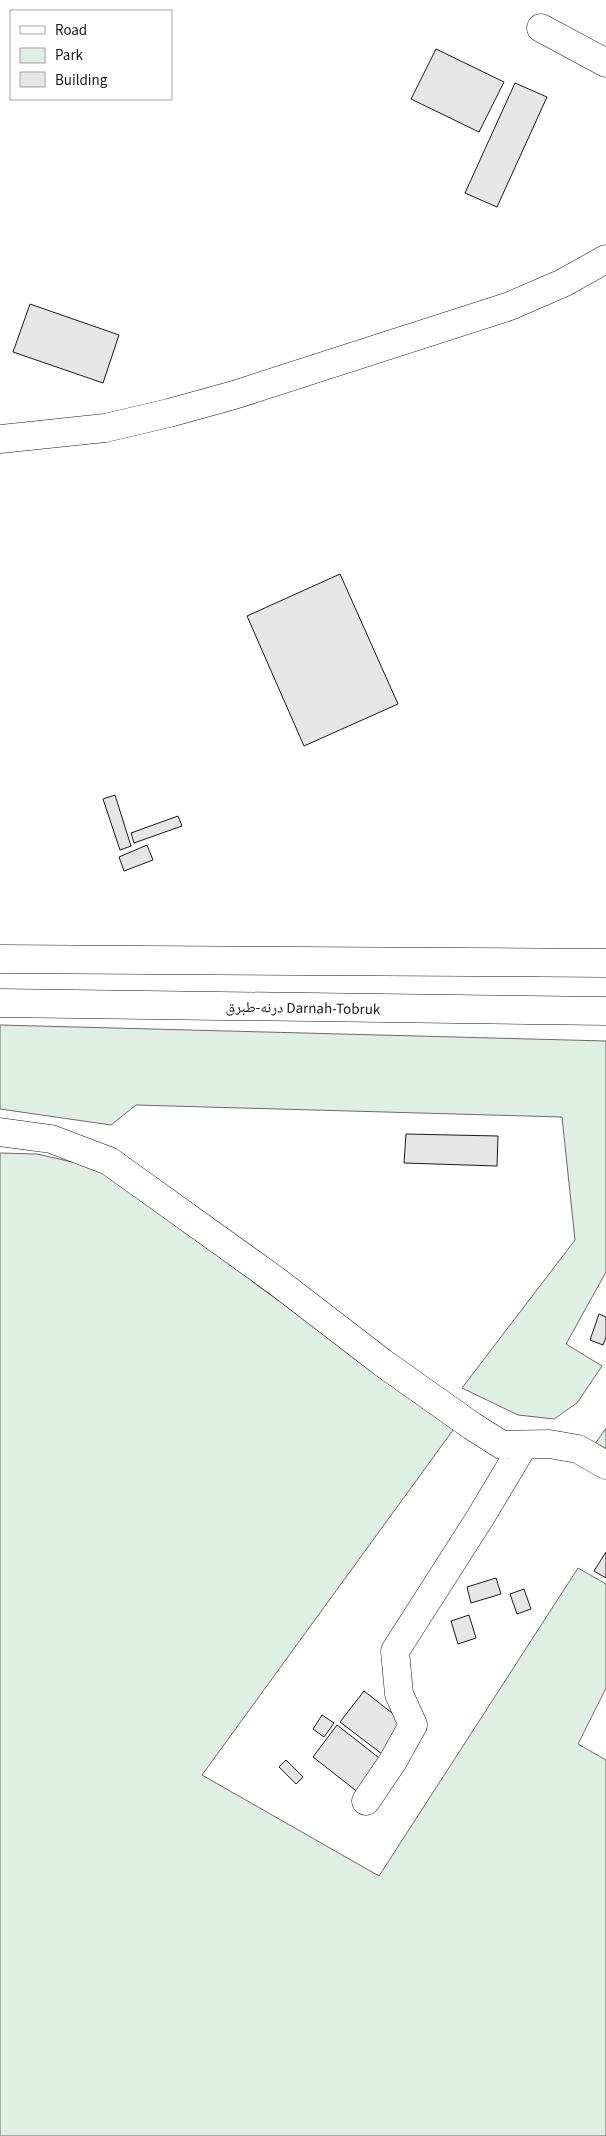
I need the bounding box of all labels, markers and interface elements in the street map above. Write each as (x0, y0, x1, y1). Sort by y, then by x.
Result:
legend (10, 10, 172, 100)
text: Road (55, 20, 87, 41)
text: Park (55, 45, 84, 66)
text: Building (55, 70, 108, 91)
street label: درنه-طبرق Darnah-Tobruk (225, 997, 381, 1020)

